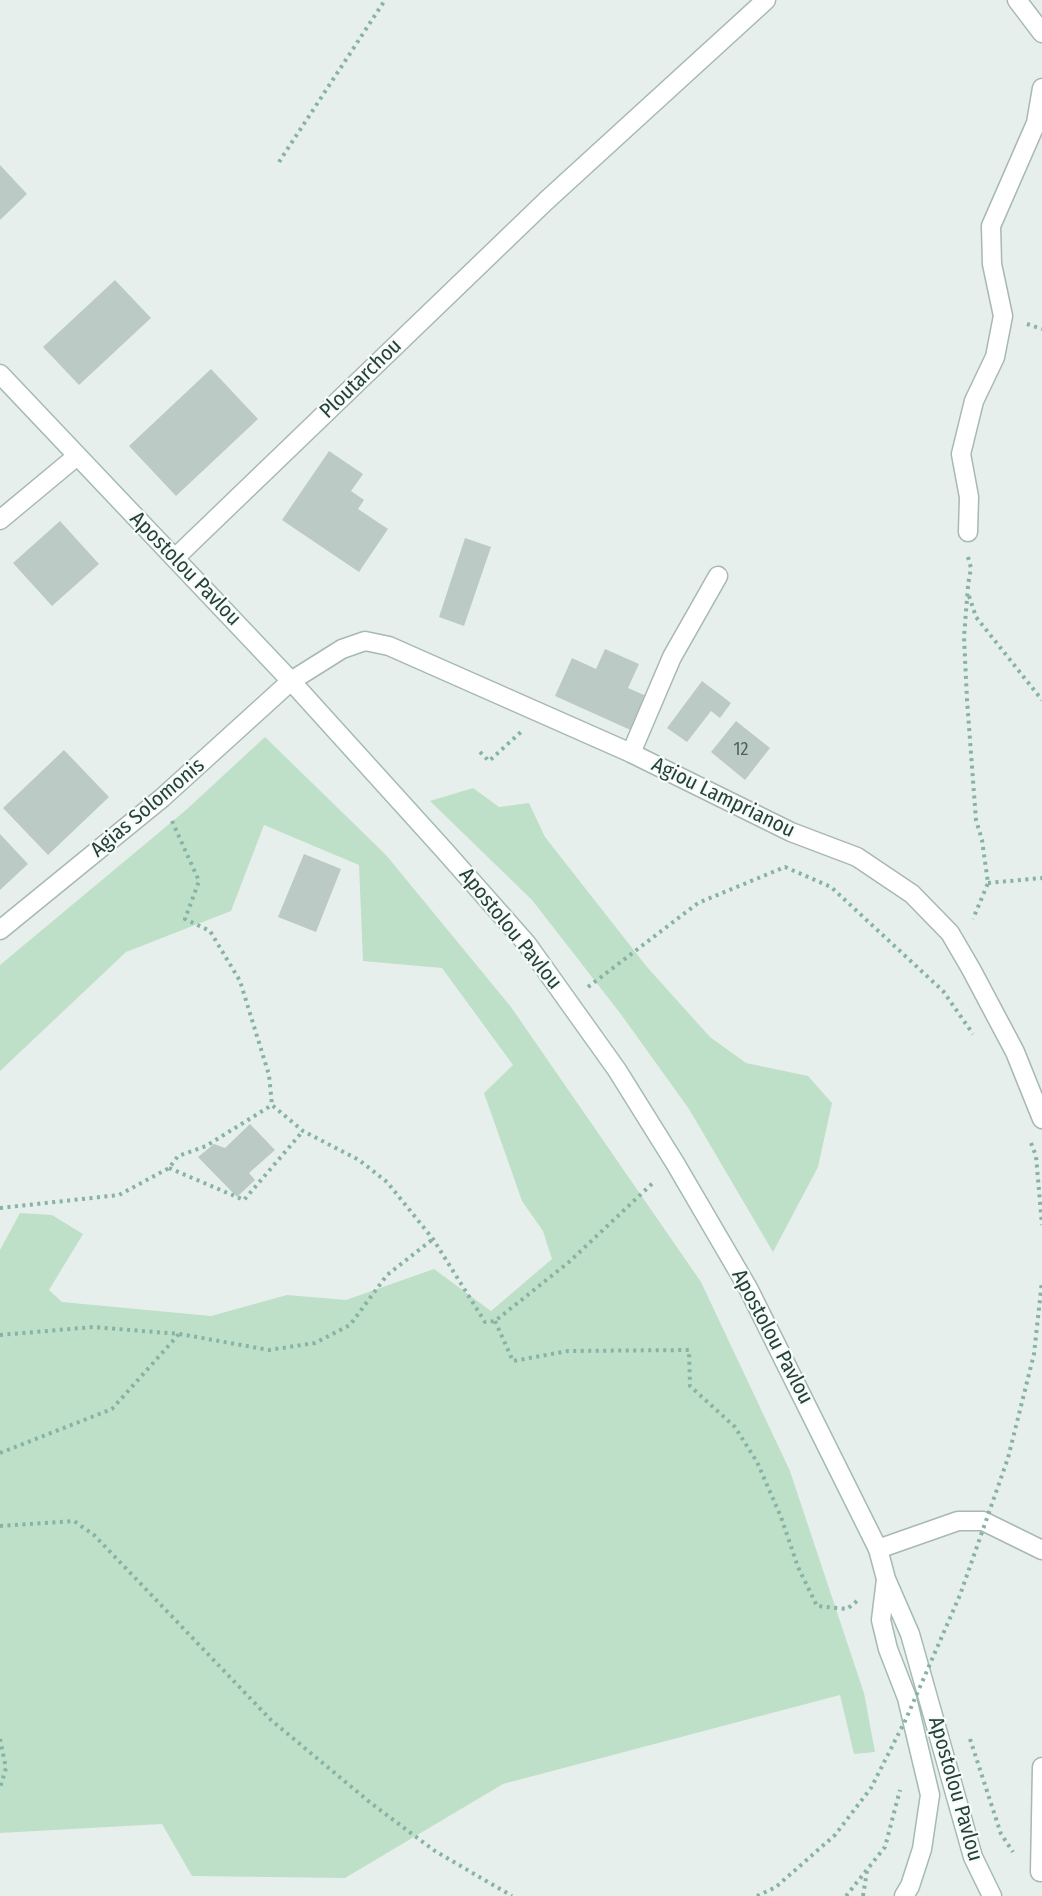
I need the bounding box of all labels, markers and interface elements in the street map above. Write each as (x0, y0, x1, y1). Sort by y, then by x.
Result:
street label: Ploutarchou (315, 334, 407, 424)
street label: Apostolou Pavlou (124, 507, 246, 631)
house number: 12 (734, 739, 748, 761)
street label: Agiou Lamprianou (647, 752, 799, 844)
street label: Agias Solomonis (86, 753, 210, 863)
street label: Apostolou Pavlou (453, 863, 567, 995)
street label: Apostolou Pavlou (726, 1265, 818, 1409)
street label: Apostolou Pavlou (922, 1714, 988, 1864)

